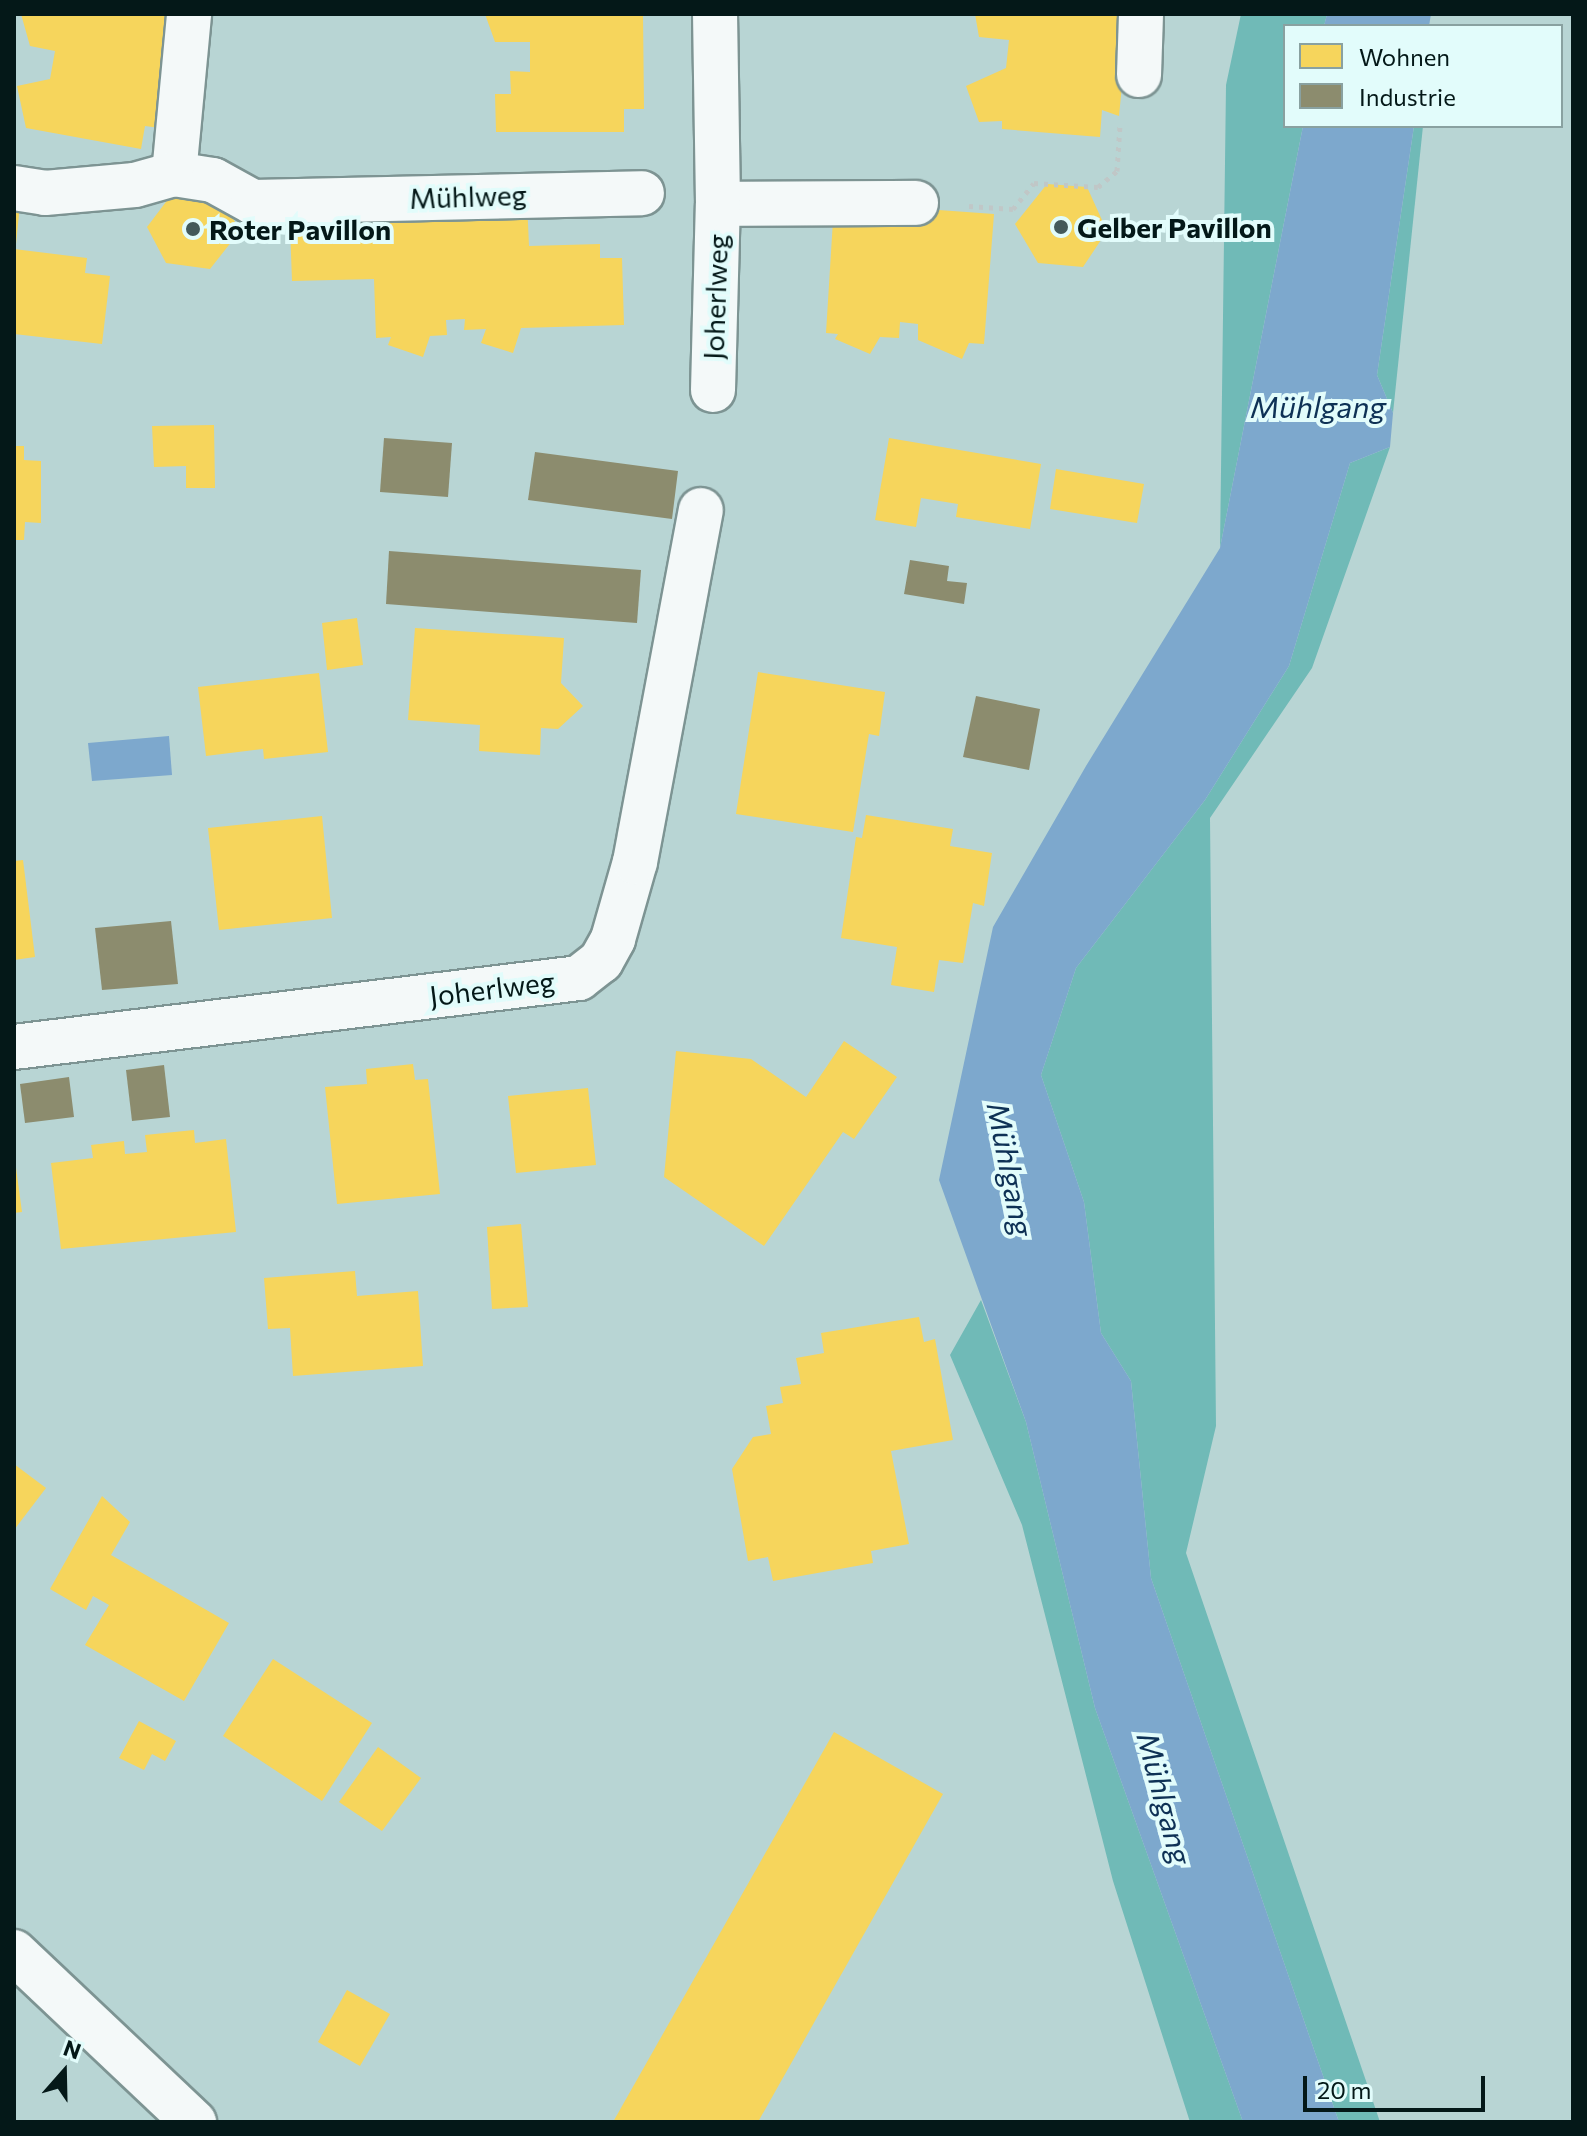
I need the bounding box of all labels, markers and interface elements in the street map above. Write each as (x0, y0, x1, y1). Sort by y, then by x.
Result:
legend (1283, 24, 1563, 128)
text: Wohnen (1359, 42, 1450, 71)
text: Industrie (1359, 82, 1456, 111)
street label: Mühlweg (409, 177, 527, 215)
place label: Gelber Pavillon (1077, 210, 1272, 244)
place label: Roter Pavillon (209, 212, 391, 246)
marker: Gelber Pavillon (1052, 218, 1070, 236)
marker: Roter Pavillon (184, 220, 202, 238)
street label: Joherlweg (696, 234, 734, 360)
water label: Mühlgang (1250, 388, 1386, 424)
street label: Joherlweg (427, 964, 557, 1012)
water label: Mühlgang (980, 1099, 1042, 1239)
water label: Mühlgang (1130, 1728, 1200, 1868)
north arrow (24, 2032, 104, 2112)
text: N (60, 2033, 85, 2064)
scale bar (1307, 2060, 1489, 2110)
text: 20 m (1317, 2075, 1371, 2104)

